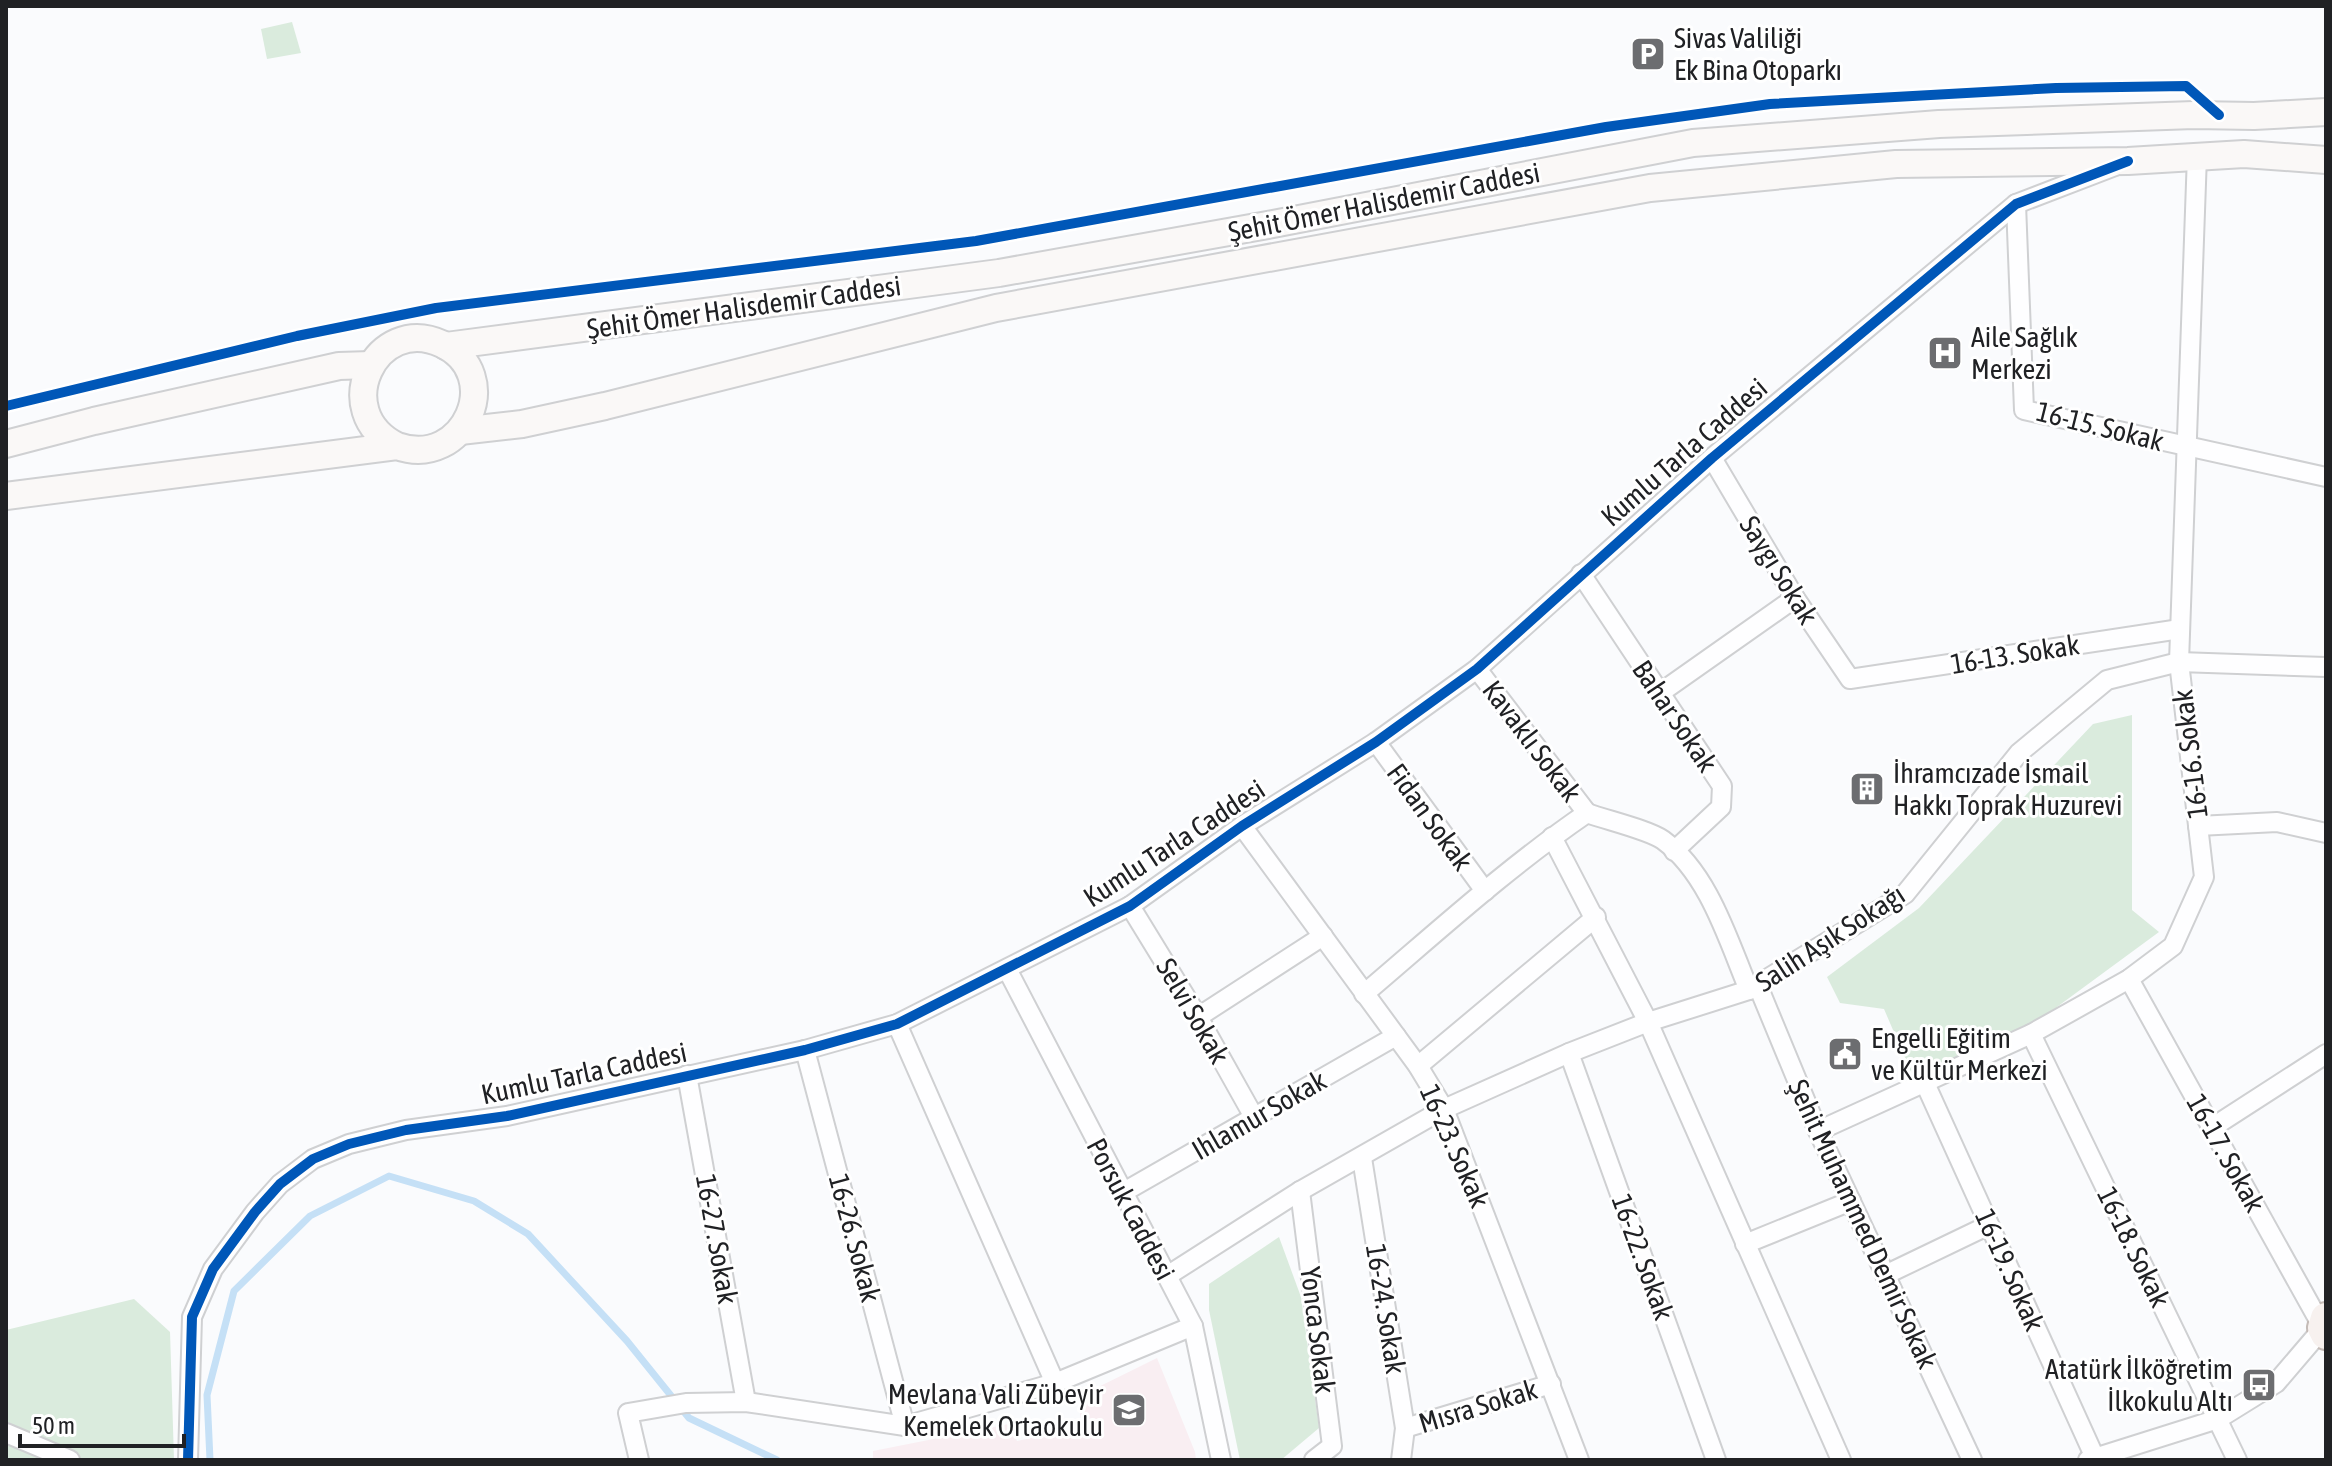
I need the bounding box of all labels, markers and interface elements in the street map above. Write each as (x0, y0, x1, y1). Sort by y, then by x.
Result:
place label: Sivas Valiliği Ek Bina Otoparkı (1674, 22, 1842, 86)
parking icon: Sivas Valiliği Ek Bina Otoparkı (1629, 35, 1667, 73)
street label: Şehit Ömer Halisdemir Caddesi (1226, 156, 1542, 248)
street label: Şehit Ömer Halisdemir Caddesi (585, 269, 903, 345)
place label: Aile Sağlık Merkezi (1971, 321, 2078, 385)
hospital icon: Aile Sağlık Merkezi (1926, 334, 1964, 372)
street label: Kumlu Tarla Caddesi (1595, 371, 1773, 533)
street label: 16-15. Sokak (2033, 395, 2167, 457)
street label: Saygı Sokak (1733, 510, 1825, 630)
street label: 16-13. Sokak (1948, 628, 2082, 680)
street label: Bahar Sokak (1626, 654, 1724, 778)
street label: Kavaklı Sokak (1476, 674, 1588, 808)
street label: 16-16. Sokak (2166, 688, 2214, 820)
street label: Fidan Sokak (1381, 757, 1479, 877)
place label: İhramcızade İsmail Hakkı Toprak Huzurevi (1893, 757, 2122, 821)
building icon: İhramcızade İsmail Hakkı Toprak Huzurevi (1848, 770, 1886, 808)
street label: Kumlu Tarla Caddesi (1078, 773, 1270, 913)
street label: Salih Aşık Sokağı (1750, 878, 1910, 998)
street label: Selvi Sokak (1150, 953, 1236, 1069)
place label: Engelli Eğitim ve Kültür Merkezi (1871, 1022, 2048, 1086)
public building icon: Engelli Eğitim ve Kültür Merkezi (1826, 1035, 1864, 1073)
street label: Kumlu Tarla Caddesi (478, 1036, 690, 1110)
street label: Ihlamur Sokak (1186, 1064, 1332, 1166)
street label: Şehit Muhammed Demir Sokak (1782, 1075, 1944, 1373)
street label: 16-23. Sokak (1414, 1080, 1496, 1212)
street label: 16-17. Sokak (2181, 1089, 2271, 1217)
street label: Porsuk Caddesi (1080, 1133, 1182, 1285)
street label: 16-26. Sokak (823, 1171, 887, 1305)
street label: 16-27. Sokak (690, 1172, 744, 1306)
street label: 16-18. Sokak (2091, 1182, 2177, 1312)
street label: 16-22. Sokak (1606, 1190, 1680, 1324)
street label: 16-19. Sokak (1969, 1204, 2051, 1336)
street label: 16-24. Sokak (1360, 1242, 1412, 1376)
street label: Yonca Sokak (1294, 1265, 1342, 1395)
place label: Atatürk İlköğretim İlkokulu Altı (2045, 1353, 2233, 1417)
bus stop icon: Atatürk İlköğretim İlkokulu Altı (2240, 1366, 2278, 1404)
street label: Mısra Sokak (1415, 1373, 1541, 1439)
place label: Mevlana Vali Zübeyir Kemelek Ortaokulu (888, 1378, 1104, 1442)
school or university icon: Mevlana Vali Zübeyir Kemelek Ortaokulu (1110, 1391, 1148, 1429)
scale bar (20, 1398, 184, 1448)
text: 50 m (32, 1412, 75, 1439)

